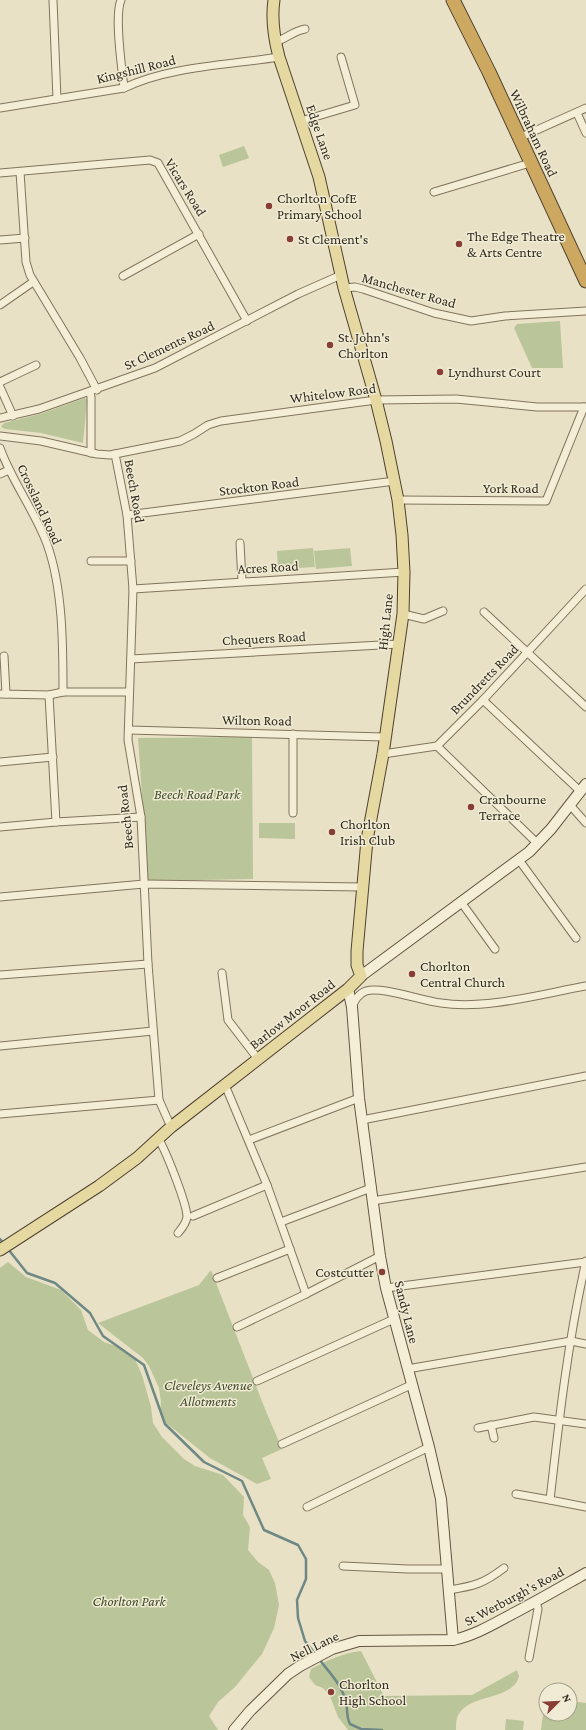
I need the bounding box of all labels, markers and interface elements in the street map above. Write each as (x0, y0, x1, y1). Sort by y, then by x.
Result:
street label: Kingshill Road (95, 51, 178, 87)
street label: Wilbraham Road (507, 87, 562, 180)
street label: Edge Lane (303, 102, 337, 162)
street label: Vicars Road (162, 155, 210, 219)
place label: Chorlton CofE Primary School (277, 190, 362, 222)
marker: Chorlton CofE Primary School (264, 201, 274, 211)
place label: The Edge Theatre & Arts Centre (467, 228, 565, 260)
place label: St Clement's (298, 231, 368, 247)
marker: St Clement's (285, 234, 295, 244)
marker: The Edge Theatre & Arts Centre (454, 239, 464, 249)
street label: Manchester Road (360, 269, 459, 311)
street label: St Clements Road (121, 317, 217, 373)
place label: St. John's Chorlton (338, 329, 390, 361)
marker: St. John's Chorlton (325, 340, 335, 350)
place label: Lyndhurst Court (448, 364, 541, 380)
marker: Lyndhurst Court (435, 367, 445, 377)
street label: Whitelow Road (289, 380, 378, 406)
street label: Beech Road (122, 458, 149, 525)
street label: Crossland Road (14, 461, 66, 547)
street label: Stockton Road (218, 473, 301, 499)
street label: York Road (483, 480, 540, 496)
street label: Acres Road (237, 557, 300, 577)
street label: High Lane (374, 593, 396, 651)
street label: Chequers Road (222, 628, 307, 648)
street label: Brundretts Road (446, 640, 522, 717)
street label: Wilton Road (222, 711, 293, 729)
street label: Beech Road (114, 784, 136, 850)
park label: Beech Road Park (154, 786, 241, 802)
place label: Cranbourne Terrace (479, 791, 546, 823)
marker: Cranbourne Terrace (466, 802, 476, 812)
place label: Chorlton Irish Club (340, 816, 395, 848)
marker: Chorlton Irish Club (327, 827, 337, 837)
place label: Chorlton Central Church (420, 958, 506, 990)
marker: Chorlton Central Church (407, 969, 417, 979)
street label: Barlow Moor Road (246, 975, 338, 1052)
place label: Costcutter (315, 1264, 374, 1280)
marker: Costcutter (377, 1267, 387, 1277)
street label: Sandy Lane (391, 1279, 423, 1345)
park label: Cleveleys Avenue Allotments (164, 1377, 253, 1409)
street label: St Werburgh's Road (461, 1563, 567, 1629)
park label: Chorlton Park (92, 1593, 167, 1609)
street label: Nell Lane (287, 1627, 341, 1665)
place label: Chorlton High School (339, 1676, 406, 1708)
north arrow (538, 1682, 578, 1722)
marker: Chorlton High School (326, 1687, 336, 1697)
text: N (560, 1692, 574, 1704)

